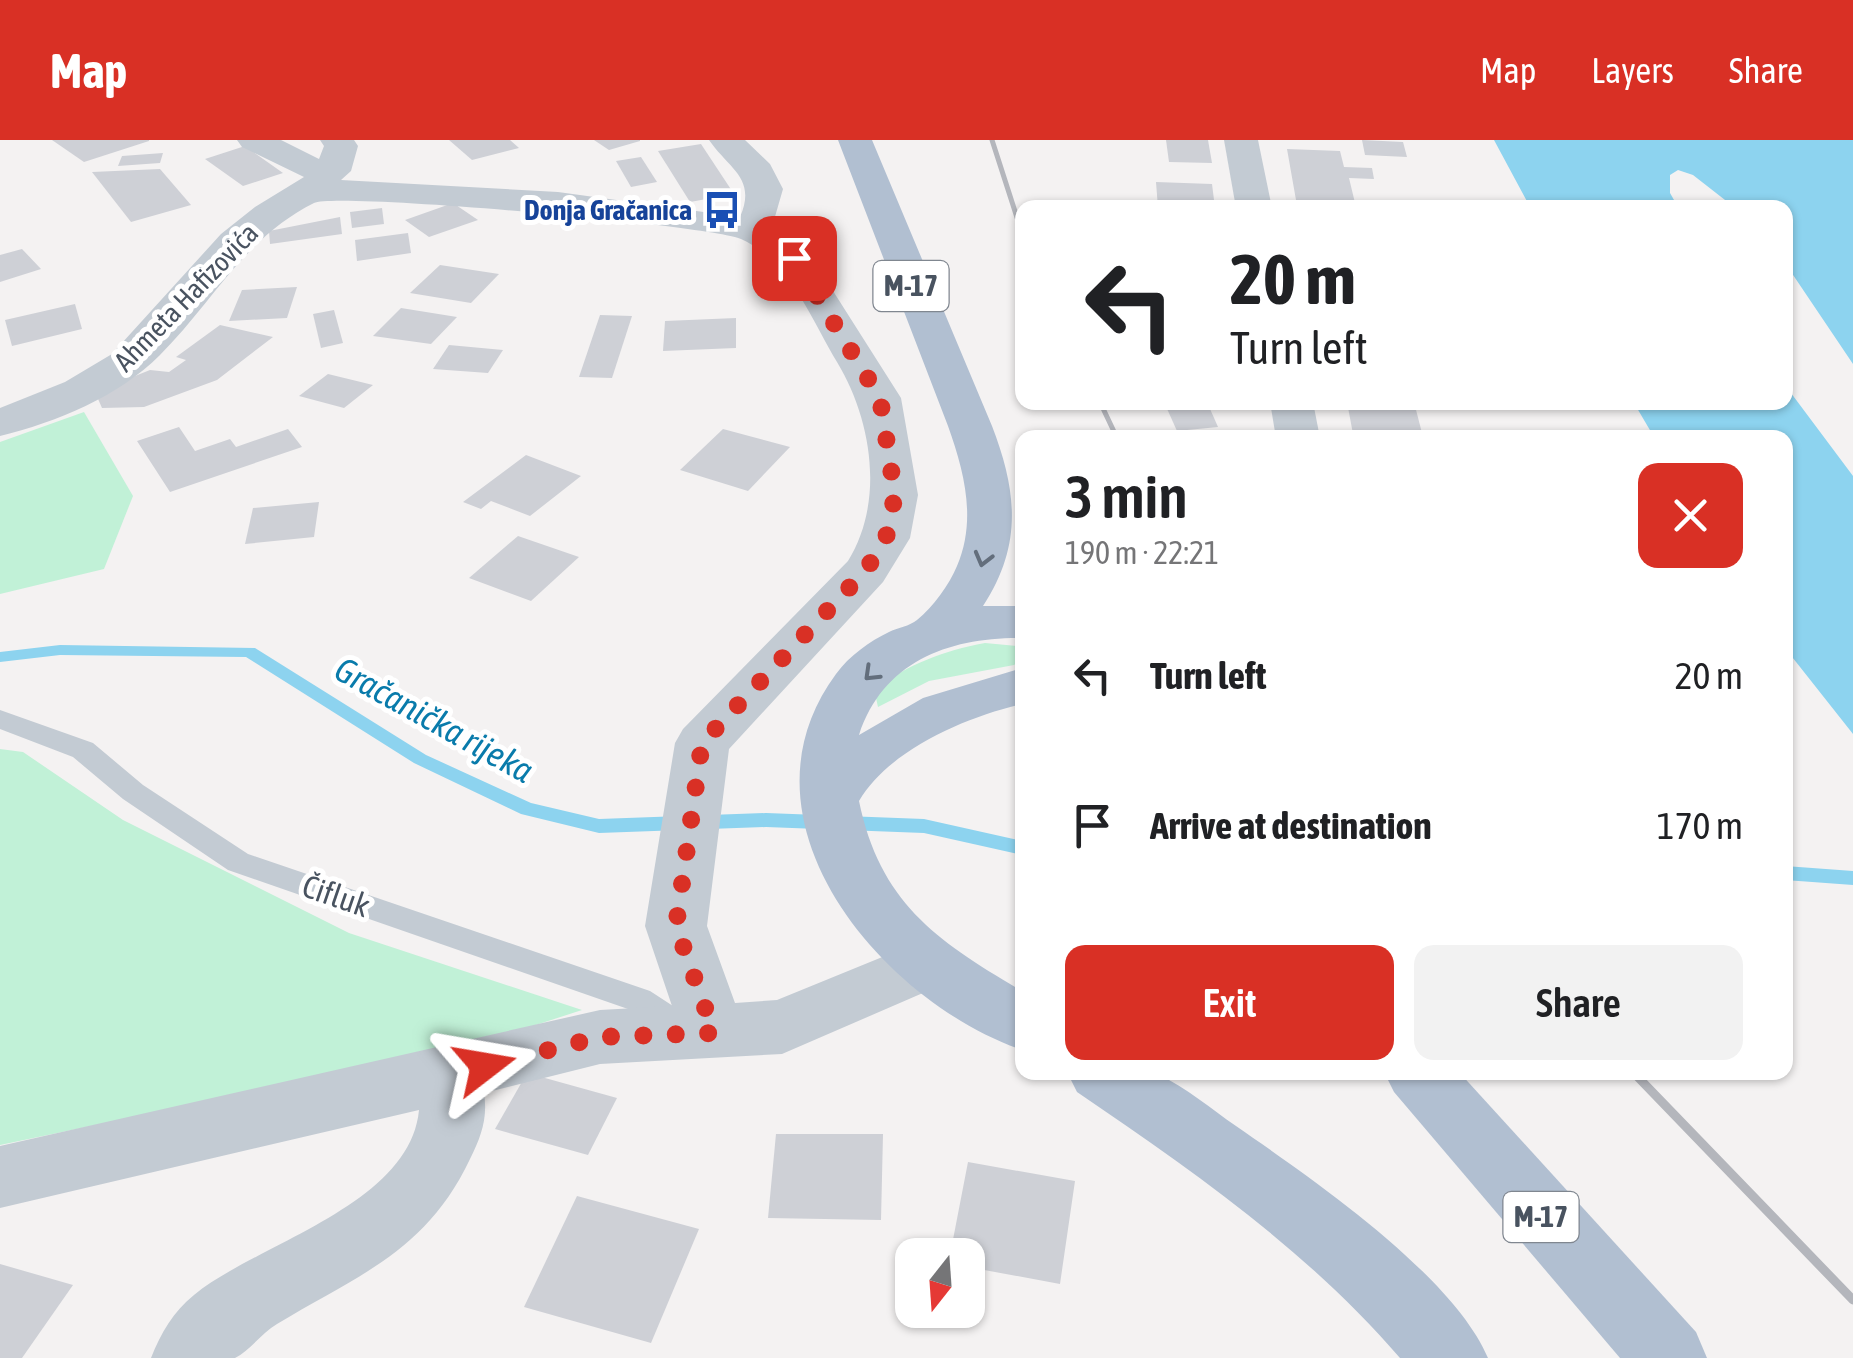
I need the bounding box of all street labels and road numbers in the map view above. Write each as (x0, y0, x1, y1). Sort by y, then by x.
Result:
street label: Ahmeta Hafizovića (108, 217, 264, 377)
road number: M-17 (874, 261, 948, 311)
street label: Čifluk (298, 867, 375, 924)
road number: M-17 (1504, 1192, 1578, 1242)

